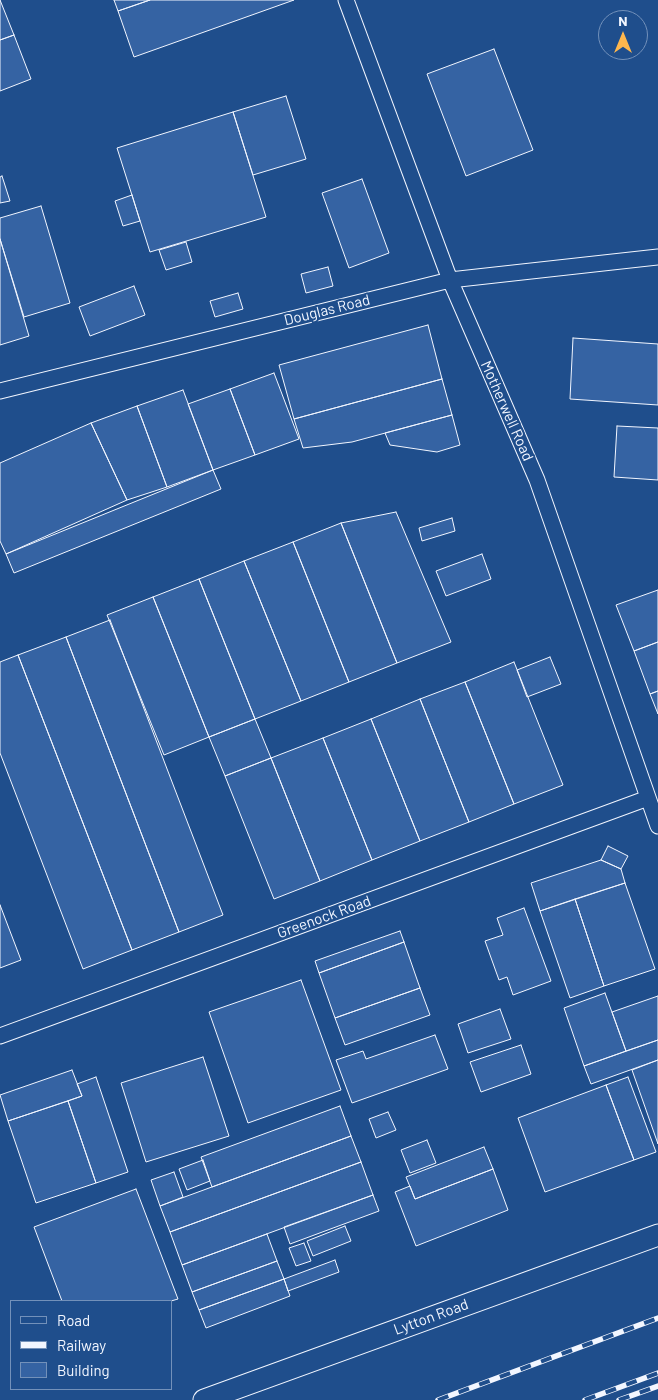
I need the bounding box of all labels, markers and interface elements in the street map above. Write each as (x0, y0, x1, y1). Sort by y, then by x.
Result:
north arrow (598, 10, 648, 60)
text: N (618, 12, 628, 29)
street label: Douglas Road (282, 291, 372, 329)
street label: Motherwell Road (477, 358, 537, 464)
street label: Greenock Road (275, 892, 373, 942)
street label: Lytton Road (391, 1295, 471, 1339)
legend (10, 1300, 172, 1390)
text: Road (57, 1311, 90, 1329)
text: Railway (57, 1336, 106, 1354)
text: Building (57, 1361, 110, 1379)

